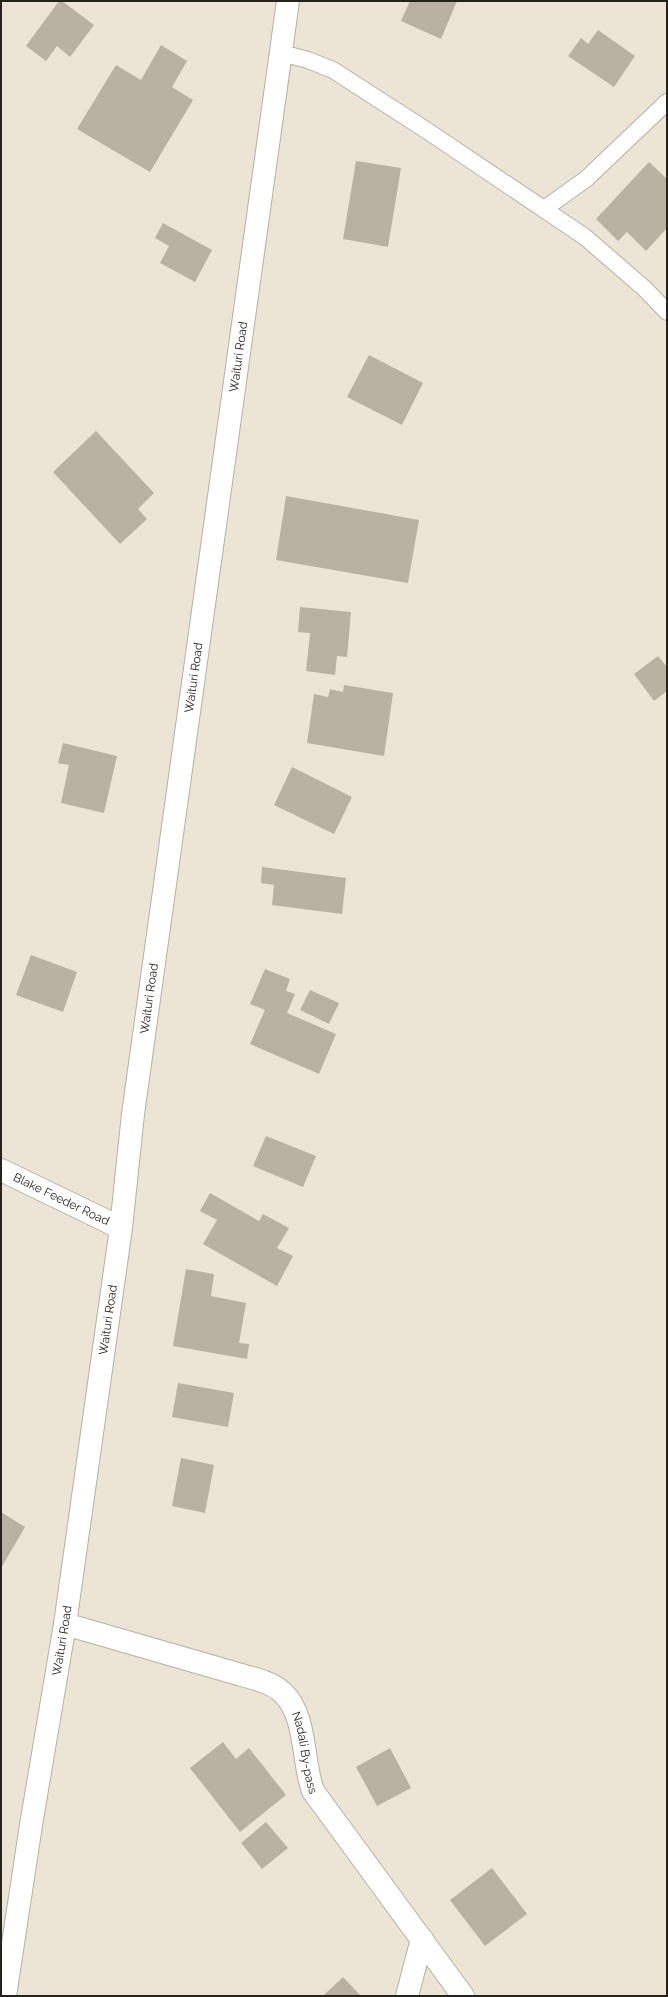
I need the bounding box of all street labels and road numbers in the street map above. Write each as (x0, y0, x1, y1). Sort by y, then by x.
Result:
street label: Waituri Road (227, 321, 250, 393)
street label: Waituri Road (182, 641, 206, 714)
street label: Waituri Road (137, 962, 161, 1035)
street label: Blake Feeder Road (11, 1170, 112, 1228)
street label: Waituri Road (96, 1284, 120, 1356)
street label: Waituri Road (49, 1605, 75, 1677)
street label: Nadali By-pass (289, 1709, 320, 1796)

